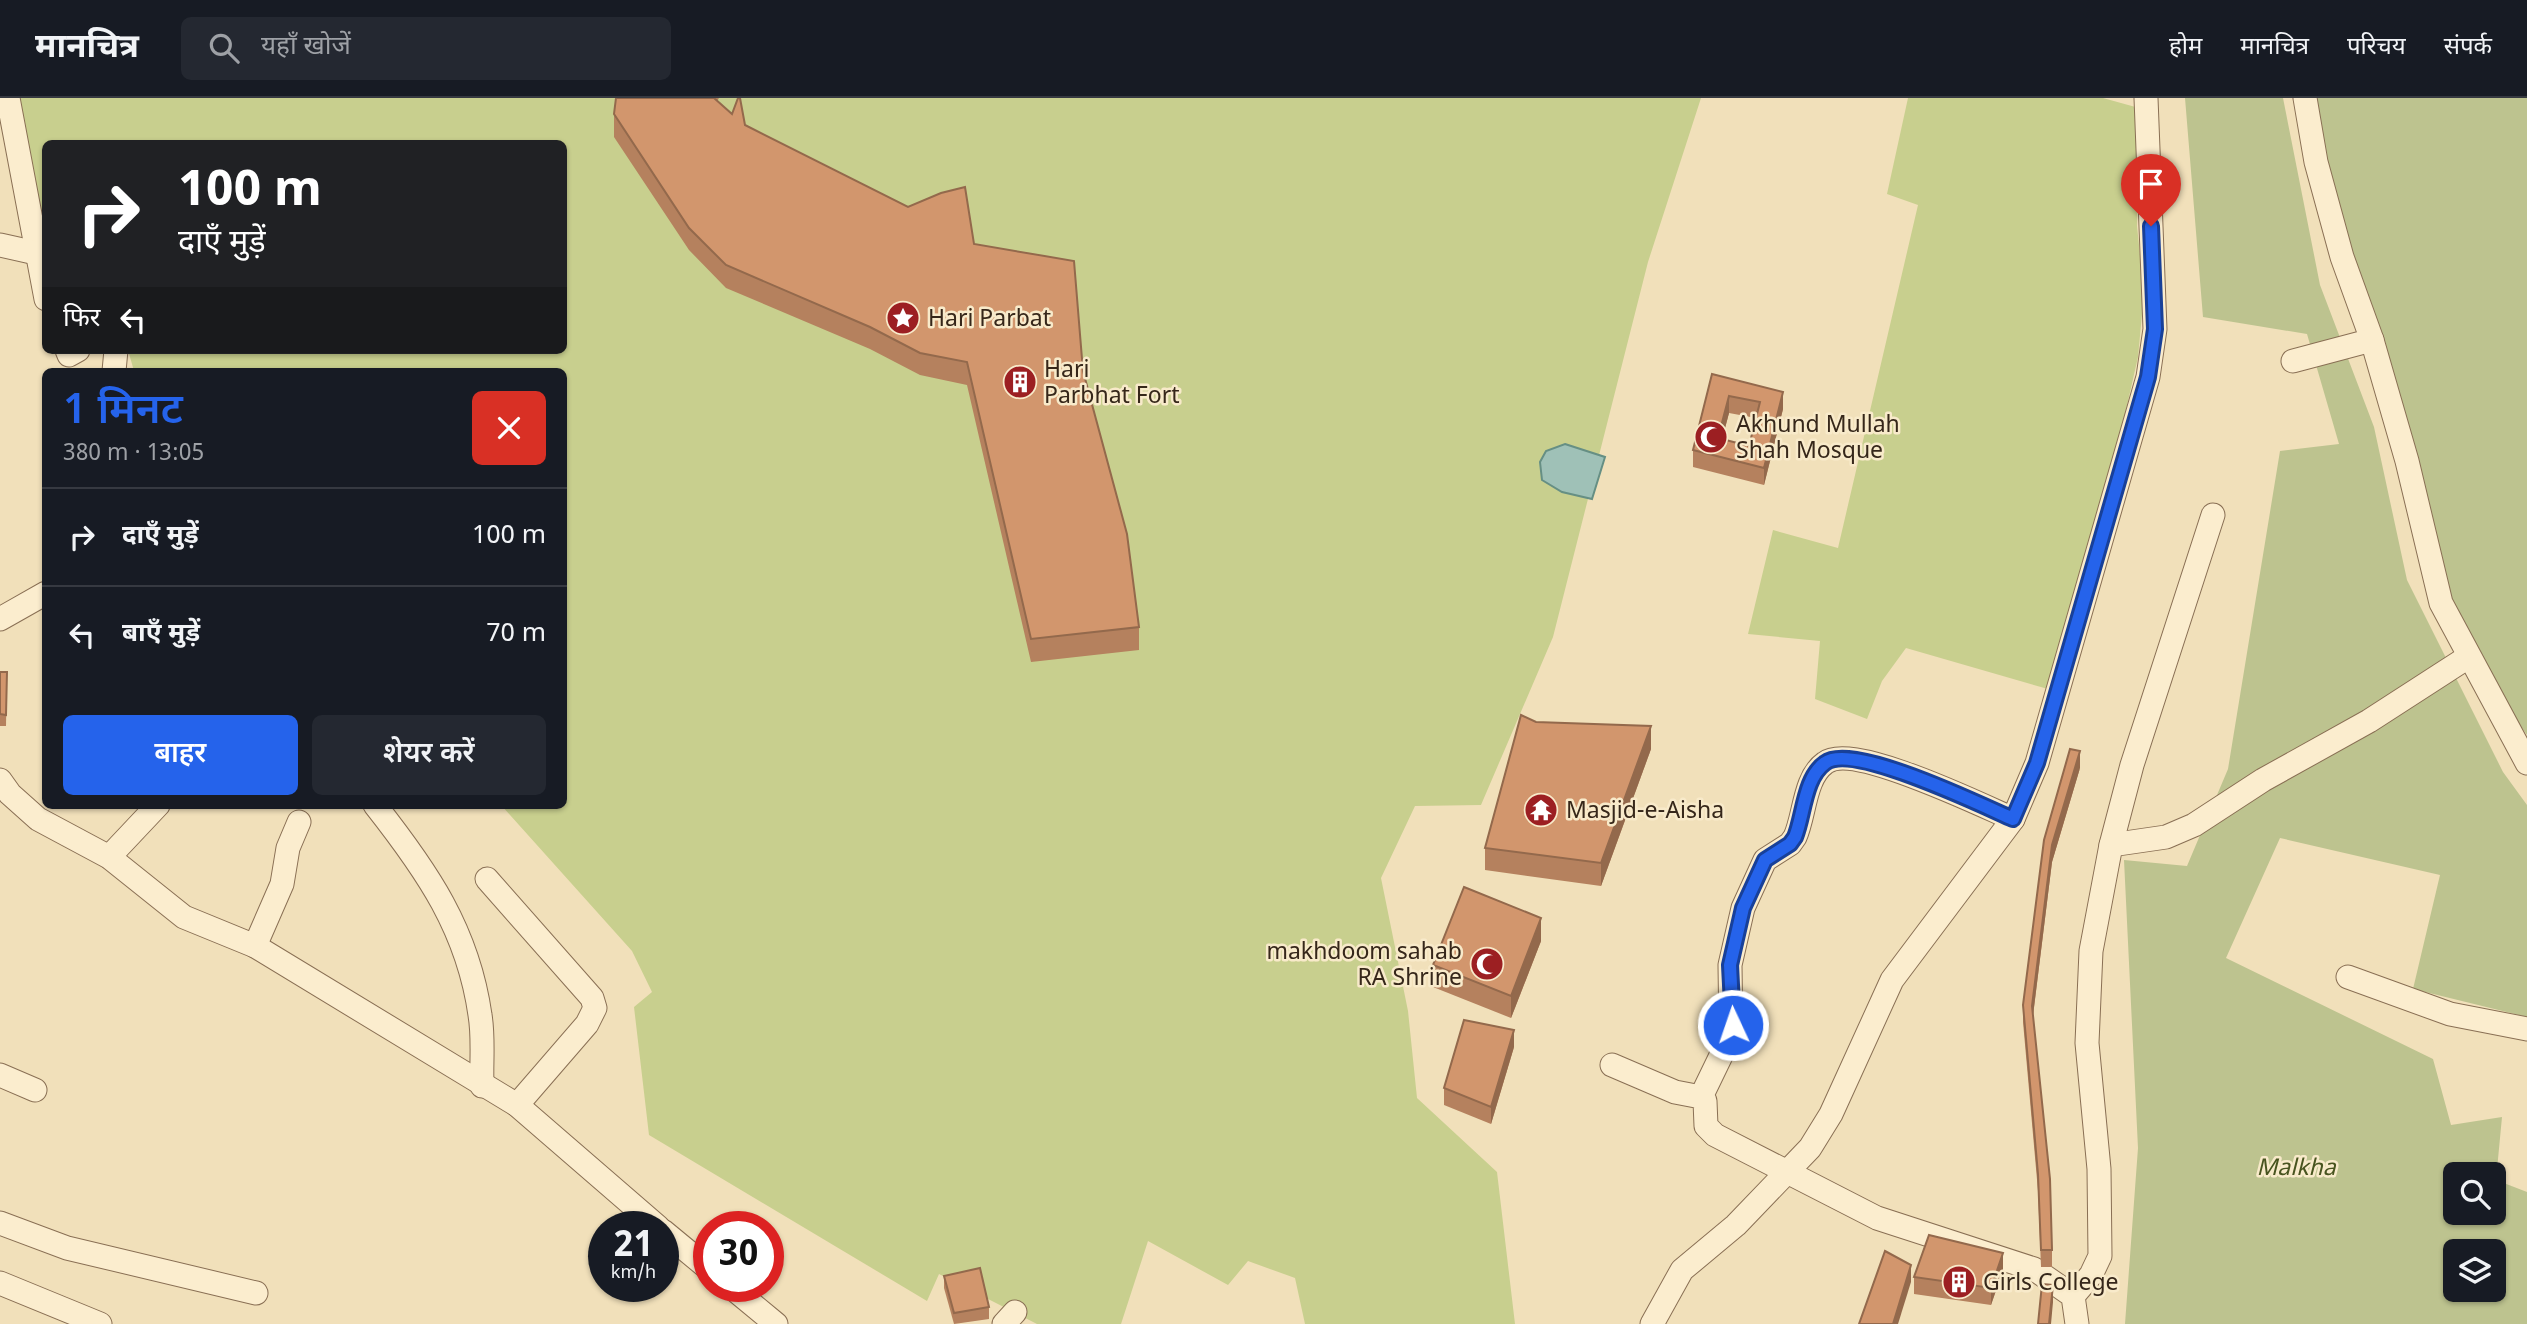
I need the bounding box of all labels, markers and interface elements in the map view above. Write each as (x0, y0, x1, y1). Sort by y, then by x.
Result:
search box (181, 17, 671, 80)
text: मानचित्र (35, 27, 139, 70)
icon: search (205, 29, 243, 67)
text: यहाँ खोजें (261, 31, 351, 65)
text: होम (2169, 32, 2202, 64)
text: मानचित्र (2240, 32, 2309, 64)
text: परिचय (2347, 32, 2406, 64)
text: संपर्क (2444, 32, 2492, 64)
pin (2121, 154, 2181, 226)
text: 100 m (178, 161, 322, 225)
icon: arrive (2132, 165, 2170, 203)
icon: right (63, 168, 154, 259)
text: दाएँ मुड़ें (178, 223, 266, 265)
place icon: Hari Parbat (884, 299, 922, 337)
icon: left (114, 301, 152, 339)
text: फिर (63, 303, 100, 337)
place label: Hari Parbat (928, 305, 1051, 335)
place label: Hari Parbhat Fort (1044, 356, 1180, 412)
building icon: Hari Parbhat Fort (1001, 363, 1039, 401)
text: 1 मिनट (63, 385, 183, 440)
button: close (472, 391, 546, 465)
place label: Akhund Mullah Shah Mosque (1736, 411, 1900, 467)
mosque icon: Akhund Mullah Shah Mosque (1692, 418, 1730, 456)
text: 380 m · 13:05 (63, 439, 204, 469)
icon: right (63, 518, 101, 556)
text: दाएँ मुड़ें (122, 520, 199, 554)
text: 100 m (472, 520, 546, 554)
icon: left (63, 616, 101, 654)
text: बाएँ मुड़ें (122, 618, 200, 652)
text: 70 m (486, 618, 546, 652)
button: बाहर (63, 715, 298, 795)
button: शेयर करें (312, 715, 546, 795)
temple icon: Masjid-e-Aisha (1522, 791, 1560, 829)
place label: Masjid-e-Aisha (1566, 797, 1724, 827)
place label: makhdoom sahab RA Shrine (1266, 938, 1462, 994)
mosque icon: makhdoom sahab RA Shrine (1468, 945, 1506, 983)
position arrow (1696, 988, 1770, 1062)
park label: Malkha (2256, 1154, 2337, 1184)
map controls (2443, 1162, 2506, 1302)
button: search (2443, 1162, 2506, 1225)
speed limit sign: 30 (693, 1211, 784, 1302)
text: 21 (614, 1225, 653, 1270)
button: layers (2443, 1239, 2506, 1302)
text: km/h (611, 1262, 656, 1285)
building icon: Girls College (1940, 1263, 1978, 1301)
place label: Girls College (1983, 1269, 2119, 1299)

